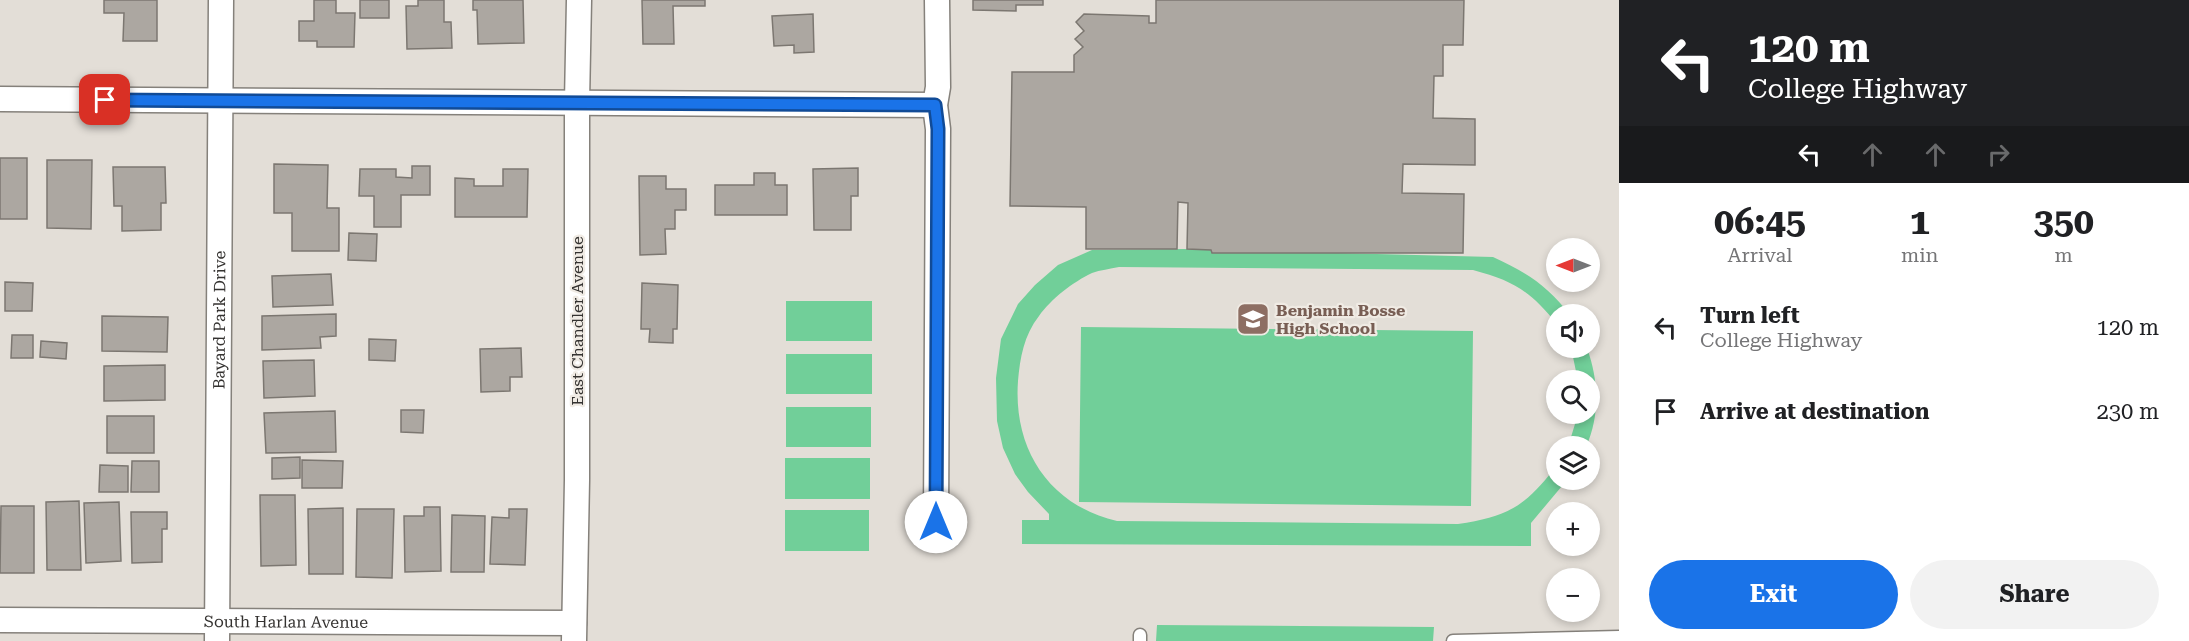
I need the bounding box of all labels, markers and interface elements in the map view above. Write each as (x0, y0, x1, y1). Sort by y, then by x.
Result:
text: 120 m (1748, 23, 1870, 72)
icon: left (1649, 24, 1727, 102)
text: College Highway (1748, 73, 1967, 105)
pin (79, 74, 130, 125)
icon: arrive (88, 83, 121, 116)
icon: left (1793, 138, 1826, 171)
icon: ahead (1856, 138, 1889, 171)
icon: ahead (1919, 138, 1952, 171)
icon: right (1982, 138, 2015, 171)
text: 06:45 (1714, 201, 1806, 243)
text: 1 (1910, 201, 1930, 243)
text: 350 (2034, 201, 2094, 243)
street label: East Chandler Avenue (568, 236, 587, 406)
north arrow (1546, 238, 1600, 292)
map controls (1546, 238, 1600, 622)
text: Arrival (1727, 243, 1792, 267)
text: min (1901, 243, 1938, 267)
text: m (2055, 243, 2073, 267)
street label: Bayard Park Drive (209, 250, 229, 389)
school or university icon: Benjamin Bosse High School (1235, 301, 1271, 337)
place label: Benjamin Bosse High School (1276, 301, 1405, 338)
text: Turn left (1700, 303, 1800, 328)
button: sound (1546, 304, 1600, 358)
icon: left (1649, 311, 1682, 344)
text: 120 m (2096, 315, 2159, 340)
text: College Highway (1700, 328, 1862, 352)
button: search (1546, 370, 1600, 424)
icon: arrive (1649, 395, 1682, 428)
text: Arrive at destination (1700, 399, 1929, 424)
text: 230 m (2096, 399, 2159, 424)
button: layers (1546, 436, 1600, 490)
position arrow (904, 490, 968, 554)
button: + (1546, 502, 1600, 556)
button: Exit (1649, 560, 1898, 629)
button: Share (1910, 560, 2159, 629)
button: − (1546, 568, 1600, 622)
street label: South Harlan Avenue (204, 612, 368, 631)

